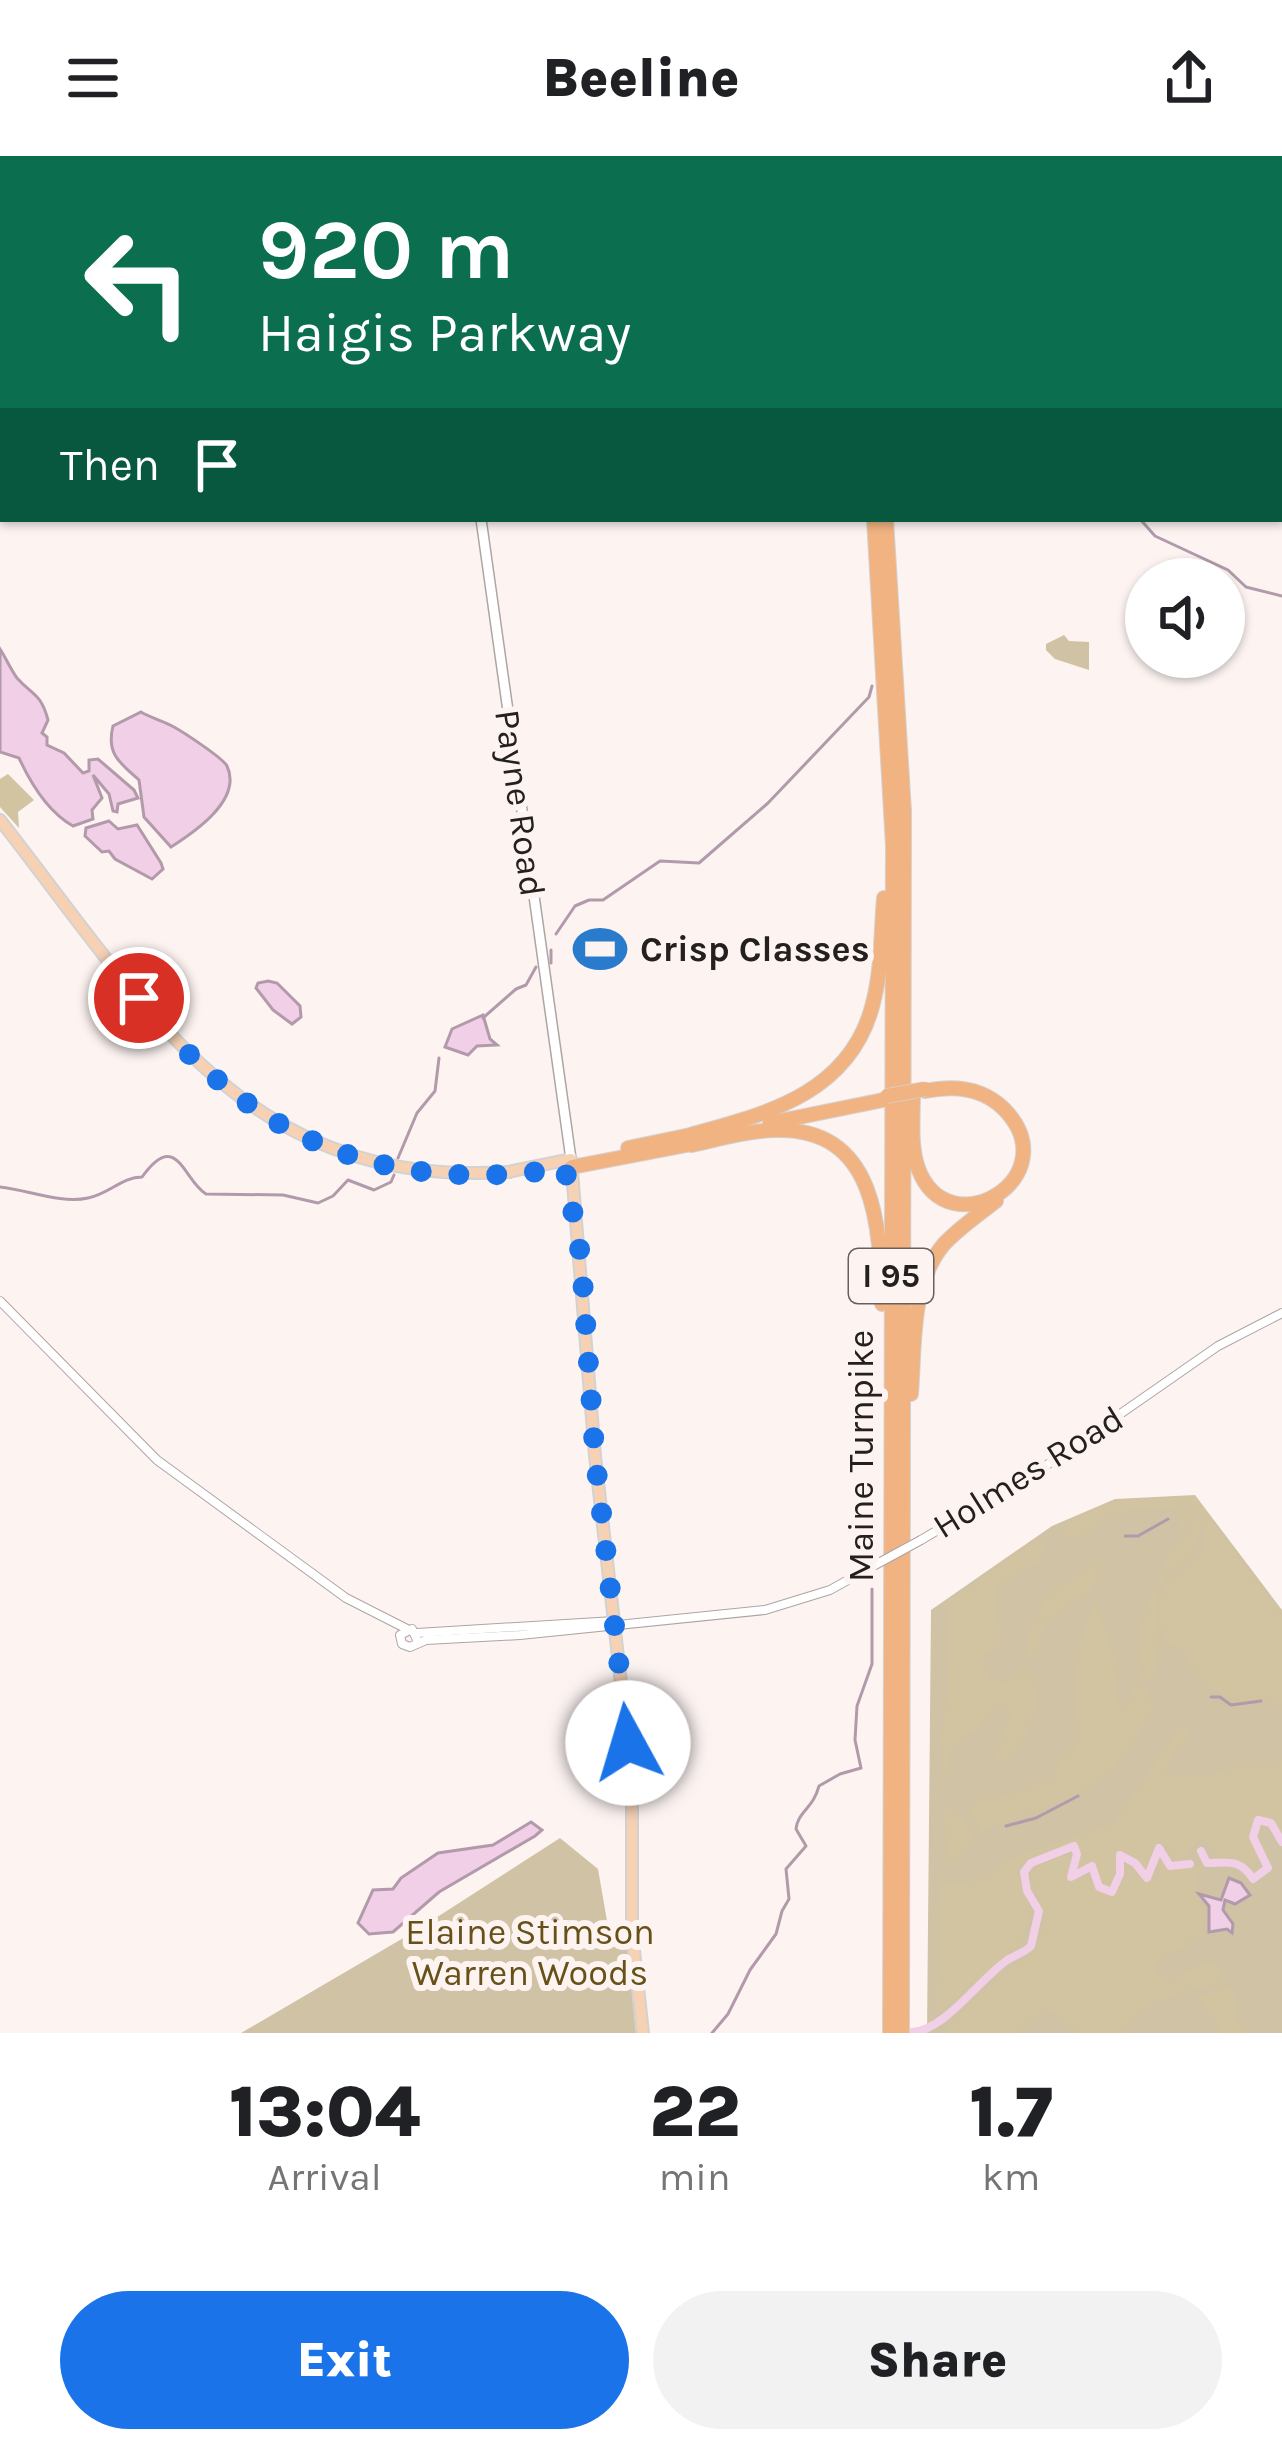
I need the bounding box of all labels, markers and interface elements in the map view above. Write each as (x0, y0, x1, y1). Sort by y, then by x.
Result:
icon: menu (60, 45, 126, 111)
icon: share (1156, 45, 1222, 111)
text: Beeline (542, 46, 740, 110)
text: 920 m (258, 201, 514, 299)
icon: left (60, 204, 216, 360)
text: Haigis Parkway (258, 301, 631, 365)
icon: arrive (184, 432, 250, 498)
text: Then (60, 439, 160, 491)
map controls (1125, 558, 1245, 678)
button: sound (1125, 558, 1245, 678)
street label: Payne Road (486, 707, 554, 899)
sports icon: Crisp Classes (571, 920, 629, 978)
place label: Crisp Classes (640, 928, 870, 970)
pin (88, 947, 190, 1049)
icon: arrive (106, 965, 172, 1031)
road number: I 95 (849, 1249, 933, 1303)
street label: Maine Turnpike (840, 1330, 882, 1582)
street label: Holmes Road (925, 1397, 1131, 1547)
position arrow (565, 1680, 691, 1806)
park label: Elaine Stimson Warren Woods (405, 1911, 655, 1994)
text: 13:04 (229, 2070, 420, 2154)
text: 22 (649, 2070, 740, 2154)
text: 1.7 (969, 2070, 1053, 2154)
text: Arrival (267, 2154, 382, 2200)
text: min (659, 2154, 731, 2200)
text: km (982, 2154, 1040, 2200)
button: Exit (60, 2291, 629, 2429)
button: Share (653, 2291, 1222, 2429)

